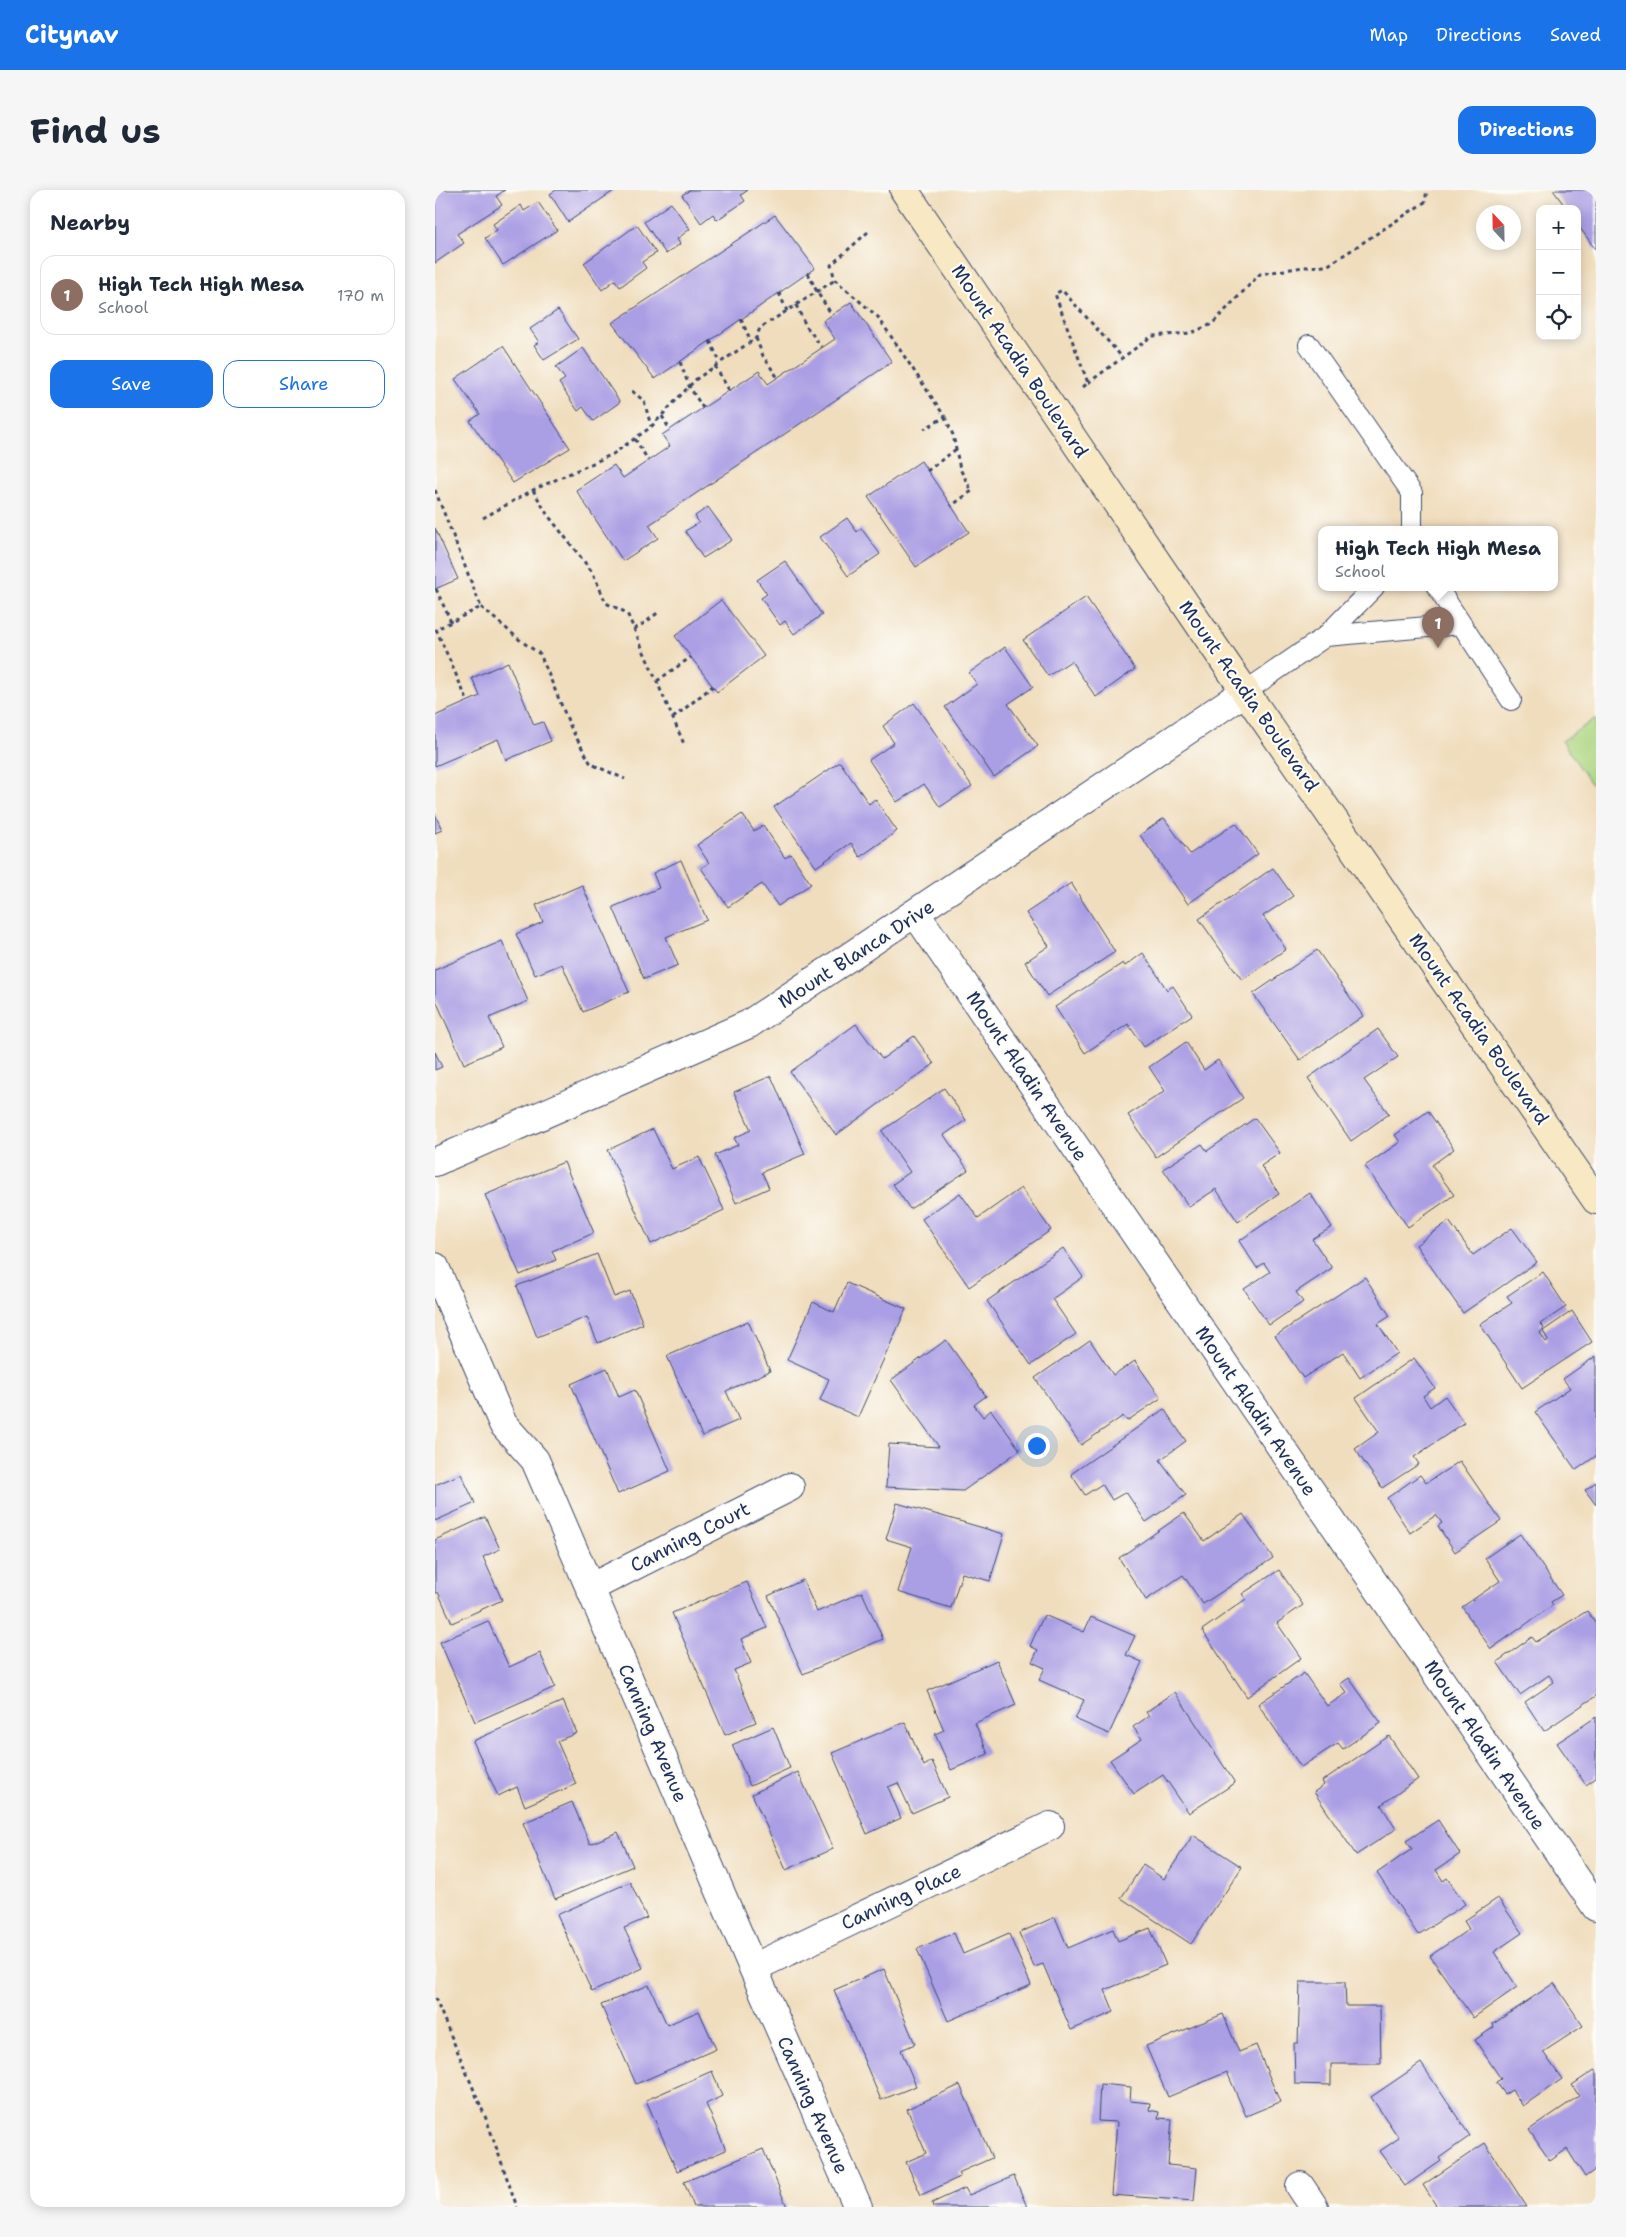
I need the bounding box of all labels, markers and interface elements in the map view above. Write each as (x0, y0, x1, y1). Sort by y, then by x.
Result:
text: Citynav (25, 19, 119, 51)
text: Map (1370, 23, 1408, 47)
text: Directions (1436, 23, 1522, 47)
text: Saved (1550, 23, 1601, 47)
button: Directions (1458, 106, 1596, 154)
text: Find us (30, 107, 161, 154)
north arrow (1476, 205, 1521, 250)
map controls (1536, 205, 1581, 340)
button: + (1536, 205, 1581, 250)
text: Nearby (50, 209, 130, 237)
button: − (1536, 250, 1581, 295)
street label: Mount Acadia Boulevard (946, 259, 1094, 463)
text: High Tech High Mesa (98, 272, 304, 297)
text: 1 (63, 285, 71, 306)
text: 170 m (337, 285, 384, 306)
button: locate (1536, 295, 1581, 340)
text: School (98, 297, 148, 318)
button: Save (50, 360, 213, 408)
button: Share (223, 360, 385, 408)
popup (1318, 526, 1558, 591)
text: High Tech High Mesa (1335, 536, 1541, 561)
text: School (1335, 561, 1385, 582)
street label: Mount Acadia Boulevard (1173, 595, 1325, 797)
pin: 1 (1422, 607, 1454, 648)
street label: Mount Blanca Drive (773, 894, 939, 1014)
street label: Mount Acadia Boulevard (1403, 928, 1555, 1130)
street label: Mount Aladin Avenue (961, 986, 1093, 1166)
street label: Mount Aladin Avenue (1190, 1321, 1322, 1501)
your location (1024, 1433, 1050, 1459)
street label: Canning Court (626, 1496, 754, 1578)
street label: Mount Aladin Avenue (1419, 1655, 1551, 1835)
street label: Canning Avenue (613, 1660, 693, 1806)
street label: Canning Place (837, 1858, 965, 1936)
street label: Canning Avenue (771, 2032, 855, 2178)

